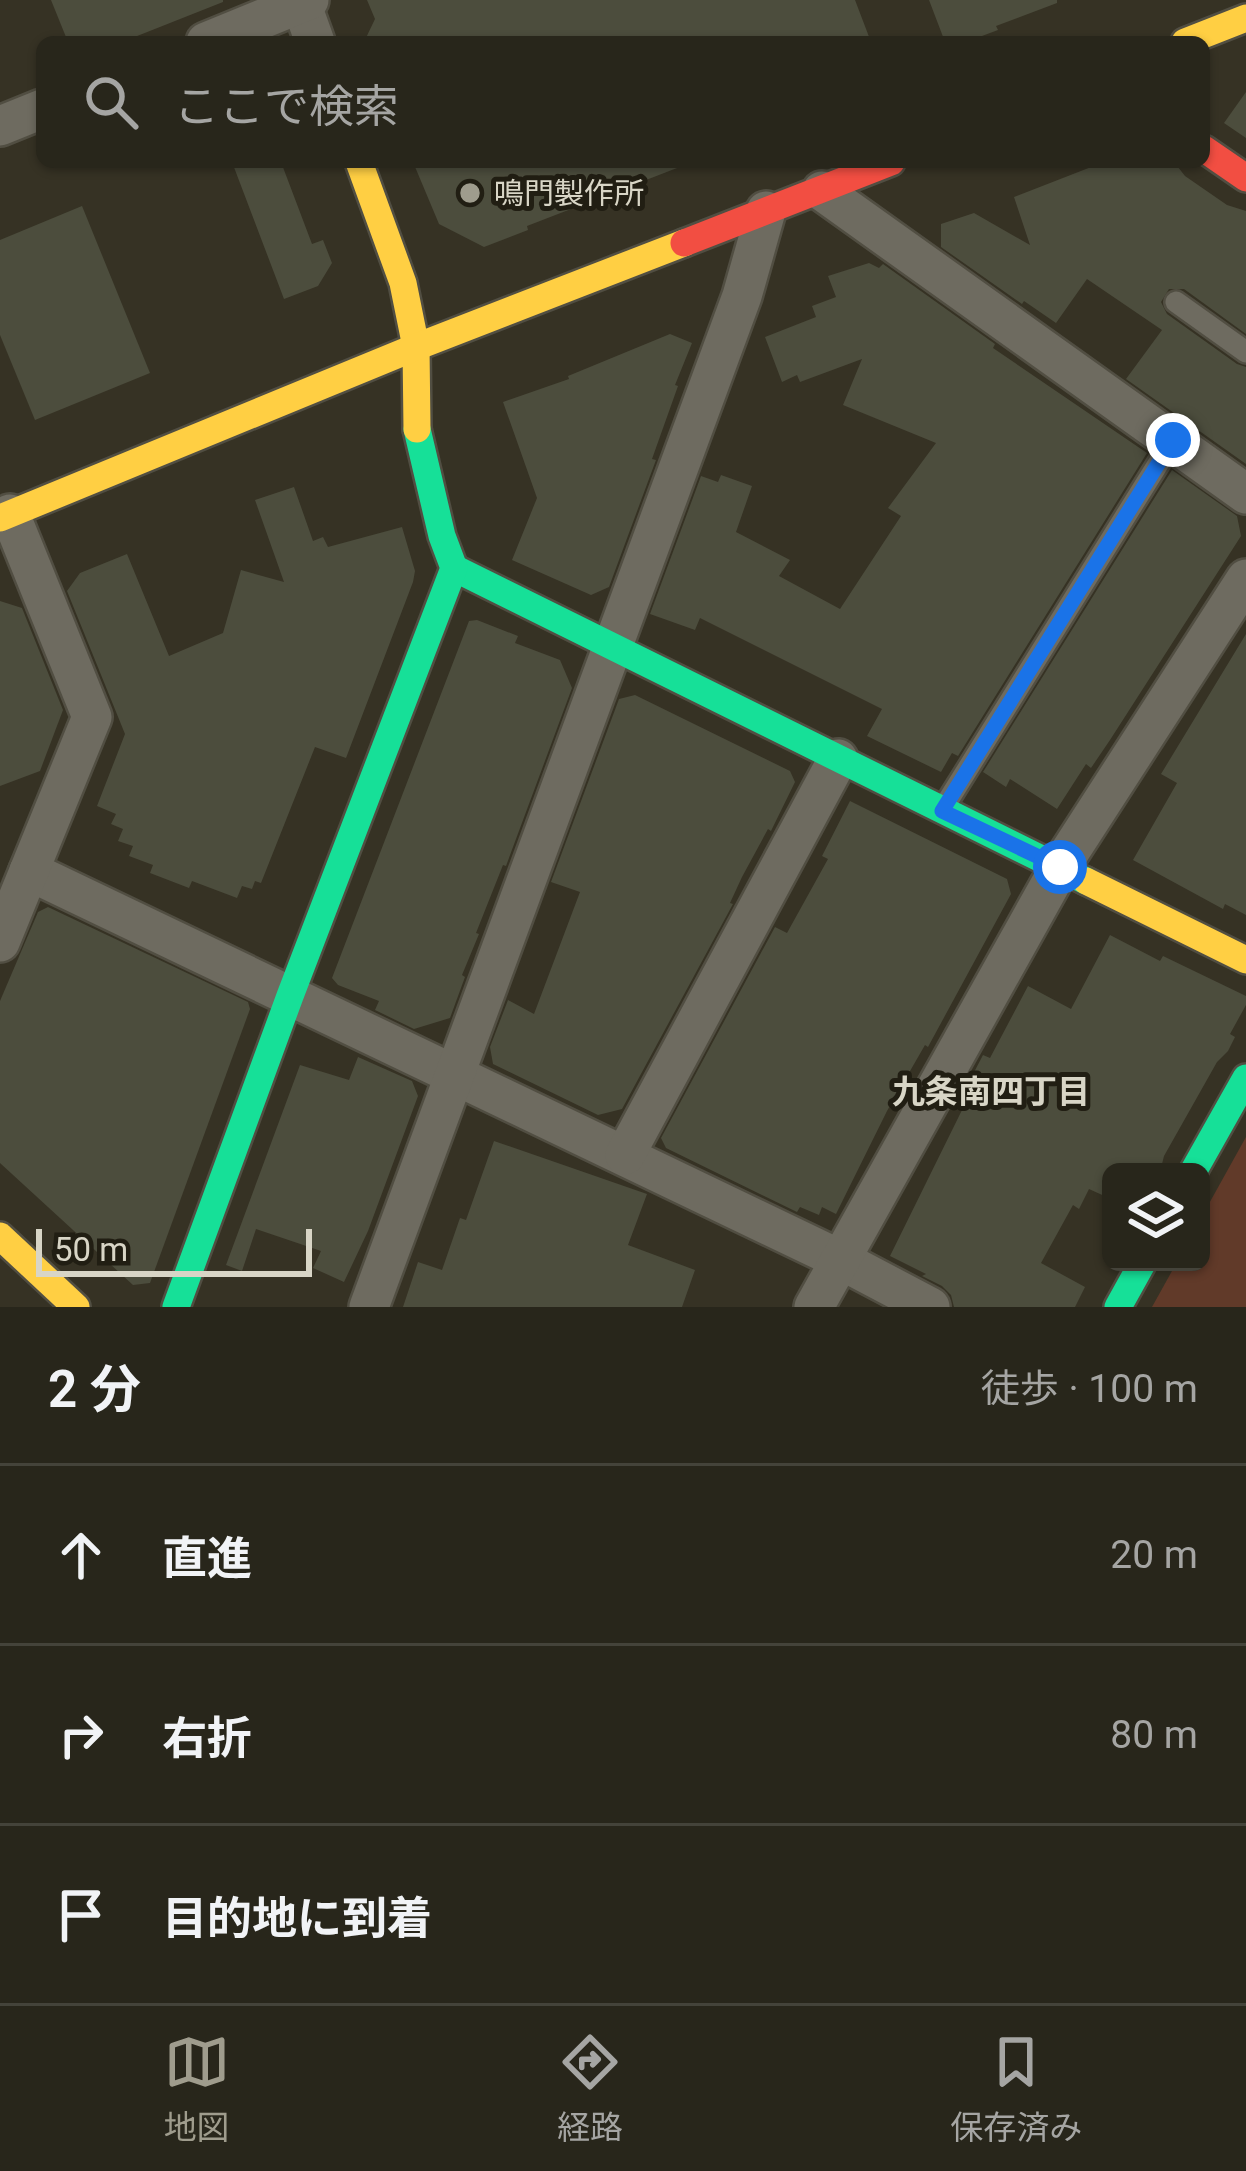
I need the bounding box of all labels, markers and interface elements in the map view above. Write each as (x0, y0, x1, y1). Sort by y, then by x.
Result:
search box (36, 36, 1210, 168)
icon: search (78, 69, 144, 135)
text: ここで検索 (174, 80, 399, 133)
place label: 鳴門製作所 (494, 176, 644, 211)
marker: 鳴門製作所 (457, 180, 483, 206)
route end (1146, 413, 1200, 467)
route start (1033, 840, 1087, 894)
district label: 九条南四丁目 (892, 1072, 1090, 1111)
map controls (1102, 1163, 1210, 1271)
button: layers (1102, 1163, 1210, 1271)
scale bar (36, 1223, 312, 1276)
text: 50 m (54, 1230, 128, 1269)
text: 2 分 (48, 1360, 141, 1419)
text: 徒歩 · 100 m (981, 1366, 1198, 1412)
icon: ahead (48, 1522, 114, 1588)
text: 直進 (162, 1532, 252, 1585)
text: 20 m (1110, 1532, 1198, 1578)
icon: right (48, 1702, 114, 1768)
text: 右折 (162, 1712, 252, 1765)
text: 80 m (1110, 1712, 1198, 1758)
icon: arrive (48, 1882, 114, 1948)
text: 目的地に到着 (162, 1892, 432, 1945)
tab: 地図 (164, 2029, 230, 2149)
tab: 経路 (557, 2029, 623, 2149)
tab: 保存済み (950, 2029, 1082, 2149)

